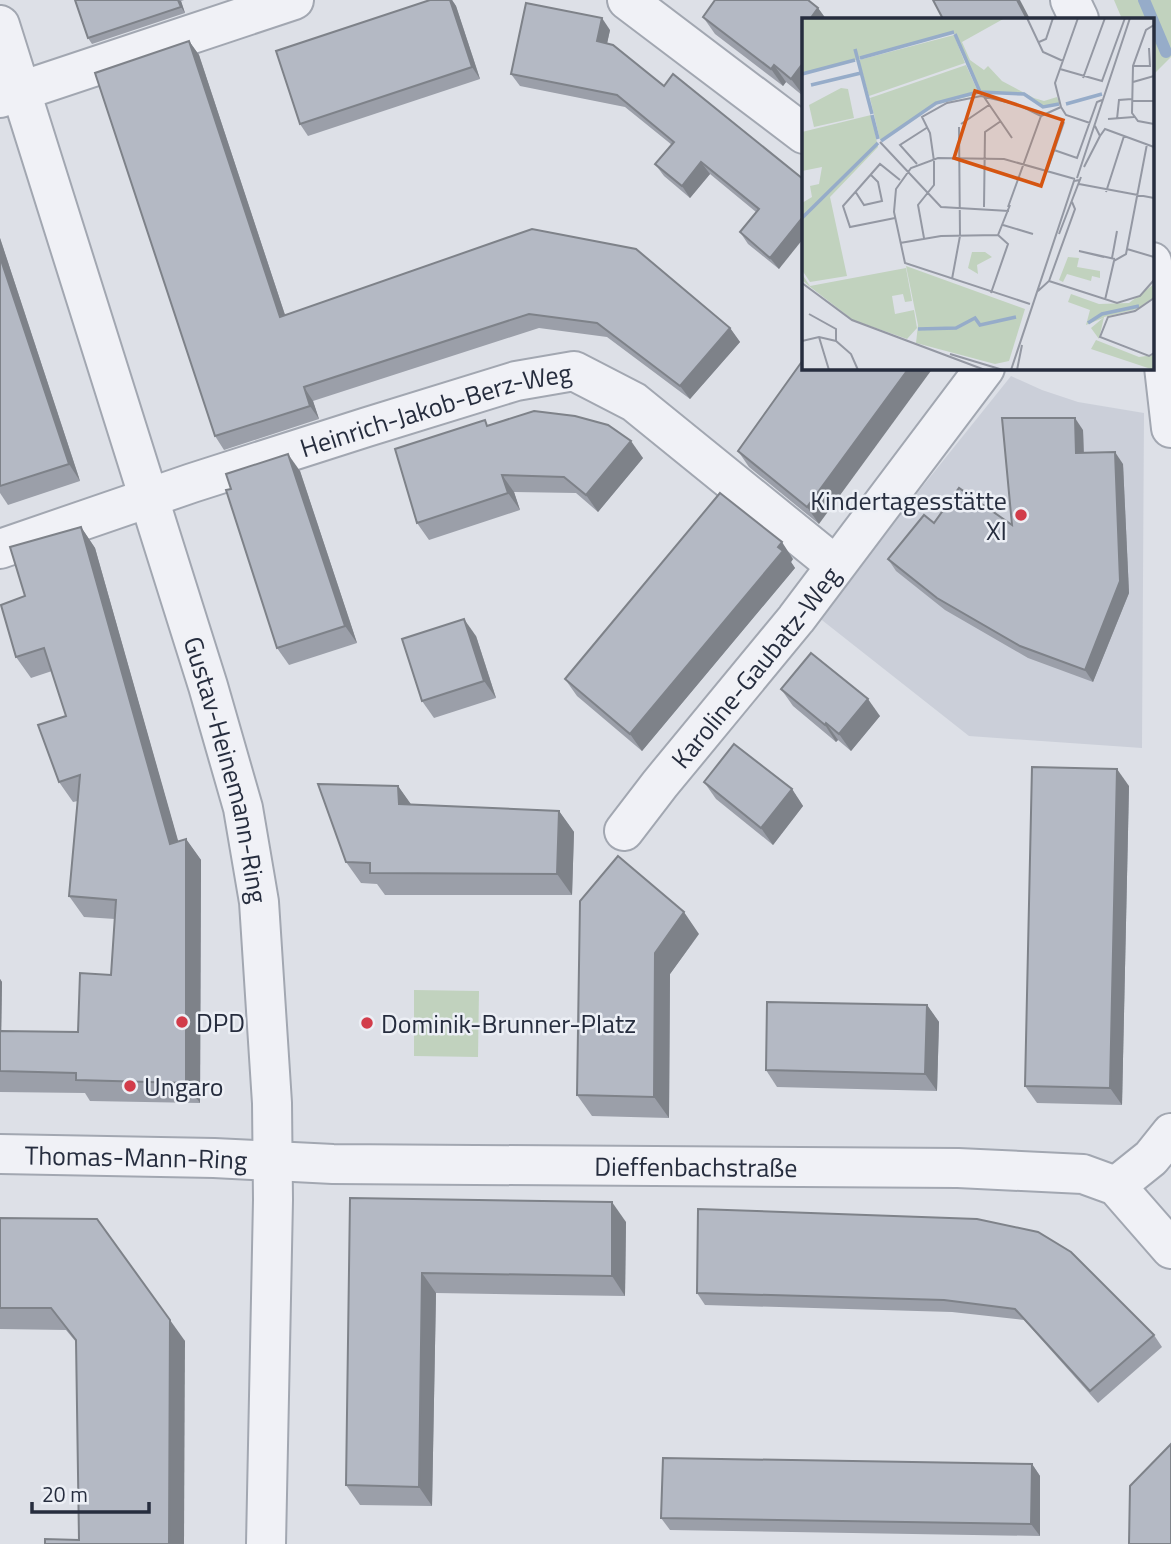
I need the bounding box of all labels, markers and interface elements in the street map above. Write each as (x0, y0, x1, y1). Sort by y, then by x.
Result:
inset map (802, 18, 1154, 369)
street label: Heinrich-Jakob-Berz-Weg (295, 352, 575, 467)
place label: Kindertagesstätte XI (810, 481, 1007, 550)
marker: Kindertagesstätte XI (1013, 507, 1029, 523)
street label: Karoline-Gaubatz-Weg (661, 558, 849, 777)
street label: Gustav-Heinemann-Ring (174, 631, 278, 906)
place label: DPD (196, 1003, 245, 1042)
place label: Dominik-Brunner-Platz (381, 1004, 636, 1043)
marker: DPD (174, 1014, 190, 1030)
marker: Dominik-Brunner-Platz (359, 1015, 375, 1031)
place label: Ungaro (144, 1067, 224, 1106)
marker: Ungaro (122, 1078, 138, 1094)
street label: Thomas-Mann-Ring (24, 1135, 248, 1179)
street label: Dieffenbachstraße (594, 1146, 797, 1186)
scale bar (32, 1470, 149, 1514)
text: 20 m (42, 1478, 88, 1510)

